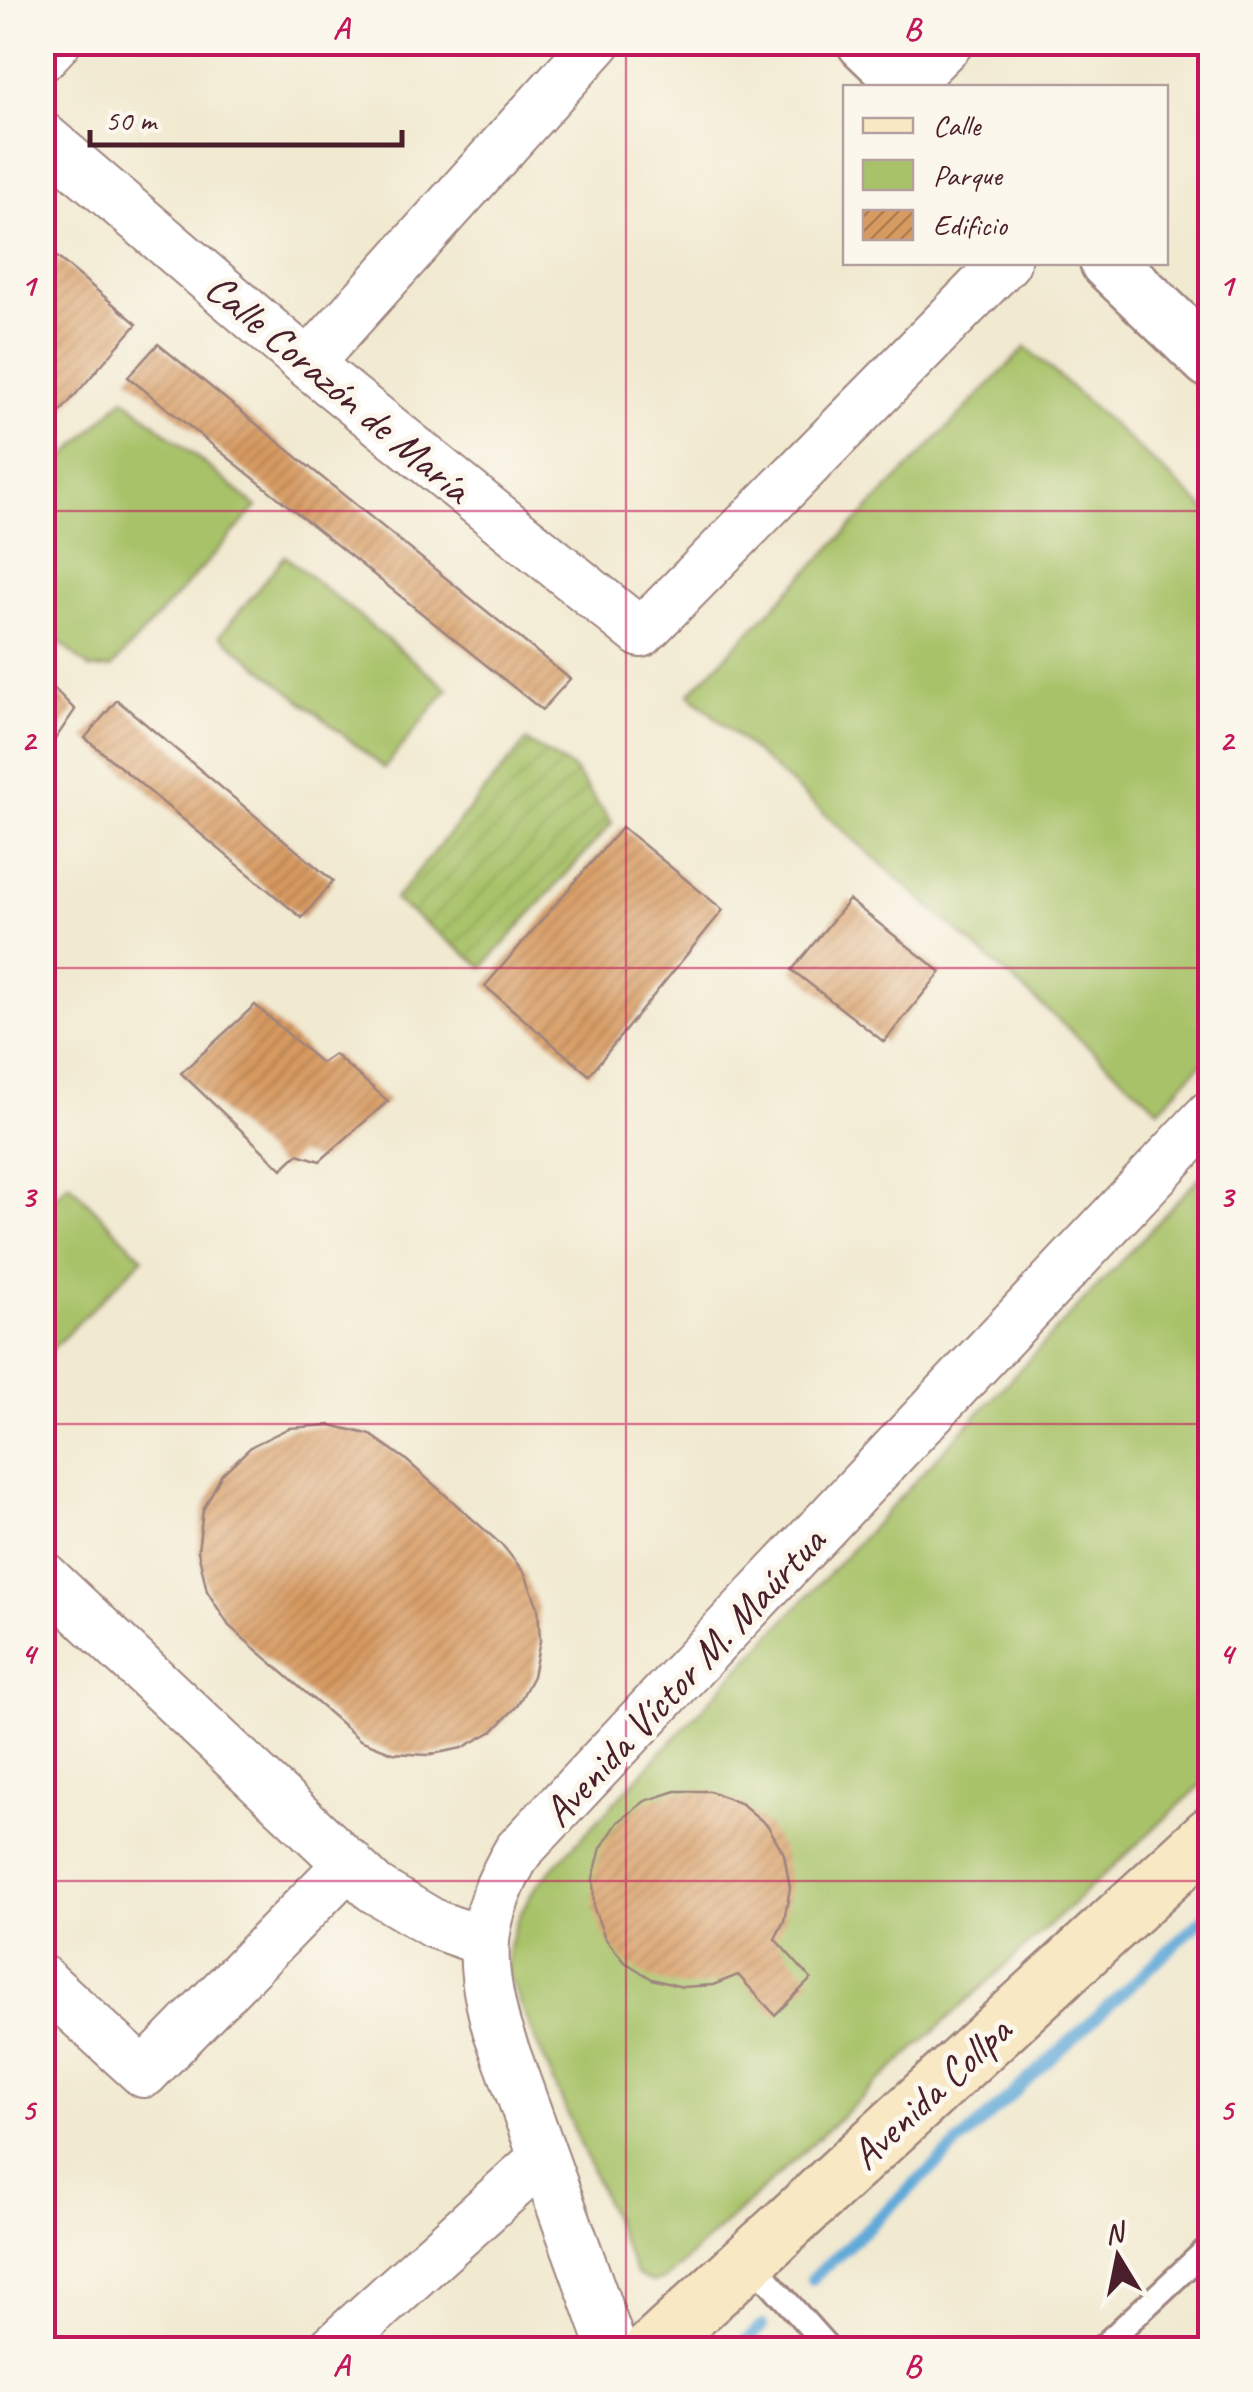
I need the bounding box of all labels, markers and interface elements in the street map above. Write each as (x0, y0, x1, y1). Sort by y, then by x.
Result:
text: A (333, 8, 352, 49)
text: B (904, 8, 923, 49)
scale bar (90, 85, 402, 147)
legend (843, 85, 1168, 265)
text: 50 m (105, 101, 158, 139)
text: Calle (933, 106, 982, 144)
text: Parque (933, 156, 1004, 194)
text: Edificio (933, 206, 1008, 244)
street label: Calle Corazón de María (194, 262, 484, 516)
text: 1 (21, 264, 39, 305)
text: 1 (1219, 264, 1237, 305)
text: 2 (21, 720, 38, 761)
text: 2 (1219, 720, 1236, 761)
text: 3 (21, 1176, 38, 1217)
text: 3 (1219, 1176, 1236, 1217)
street label: Avenida Víctor M. Maúrtua (531, 1514, 839, 1838)
text: 4 (21, 1633, 39, 1674)
text: 4 (1219, 1633, 1237, 1674)
street label: Avenida Collpa (840, 2003, 1025, 2181)
text: 5 (21, 2089, 38, 2130)
text: 5 (1219, 2089, 1236, 2130)
north arrow (1068, 2207, 1168, 2307)
text: N (1102, 2213, 1130, 2252)
text: A (333, 2345, 352, 2386)
text: B (904, 2345, 923, 2386)

